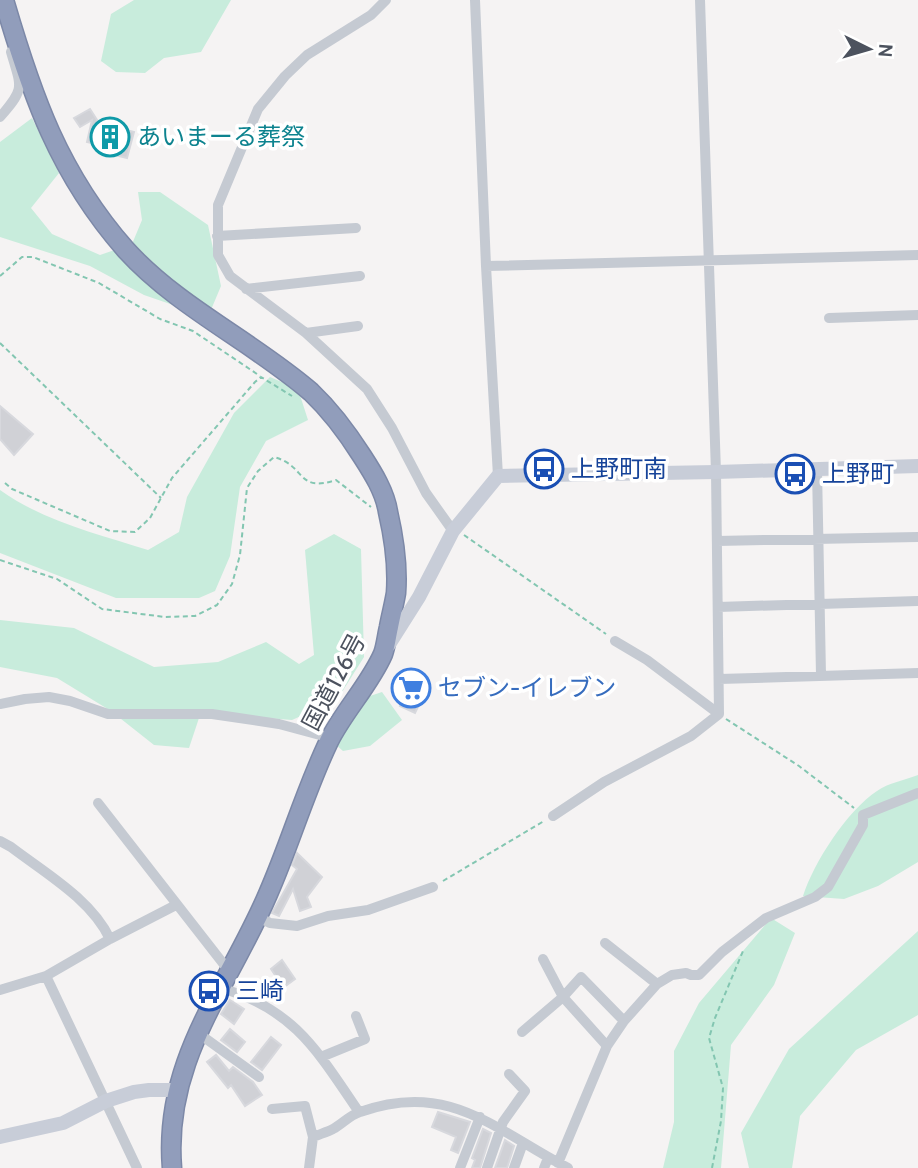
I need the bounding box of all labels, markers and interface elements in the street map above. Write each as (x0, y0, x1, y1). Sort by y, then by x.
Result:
north arrow (834, 14, 904, 84)
text: N (873, 43, 897, 58)
building icon: あいまーる葬祭 (89, 116, 131, 158)
place label: あいまーる葬祭 (137, 122, 305, 151)
bus stop icon: 上野町南 (523, 448, 565, 490)
bus stop icon: 上野町 (774, 453, 816, 495)
place label: 上野町南 (571, 454, 667, 483)
place label: 上野町 (822, 459, 894, 488)
street label: 国道126号 (296, 628, 371, 735)
supermarket icon: セブン-イレブン (390, 667, 432, 709)
place label: セブン-イレブン (438, 673, 616, 702)
bus stop icon: 三崎 (188, 970, 230, 1012)
place label: 三崎 (236, 976, 284, 1005)

